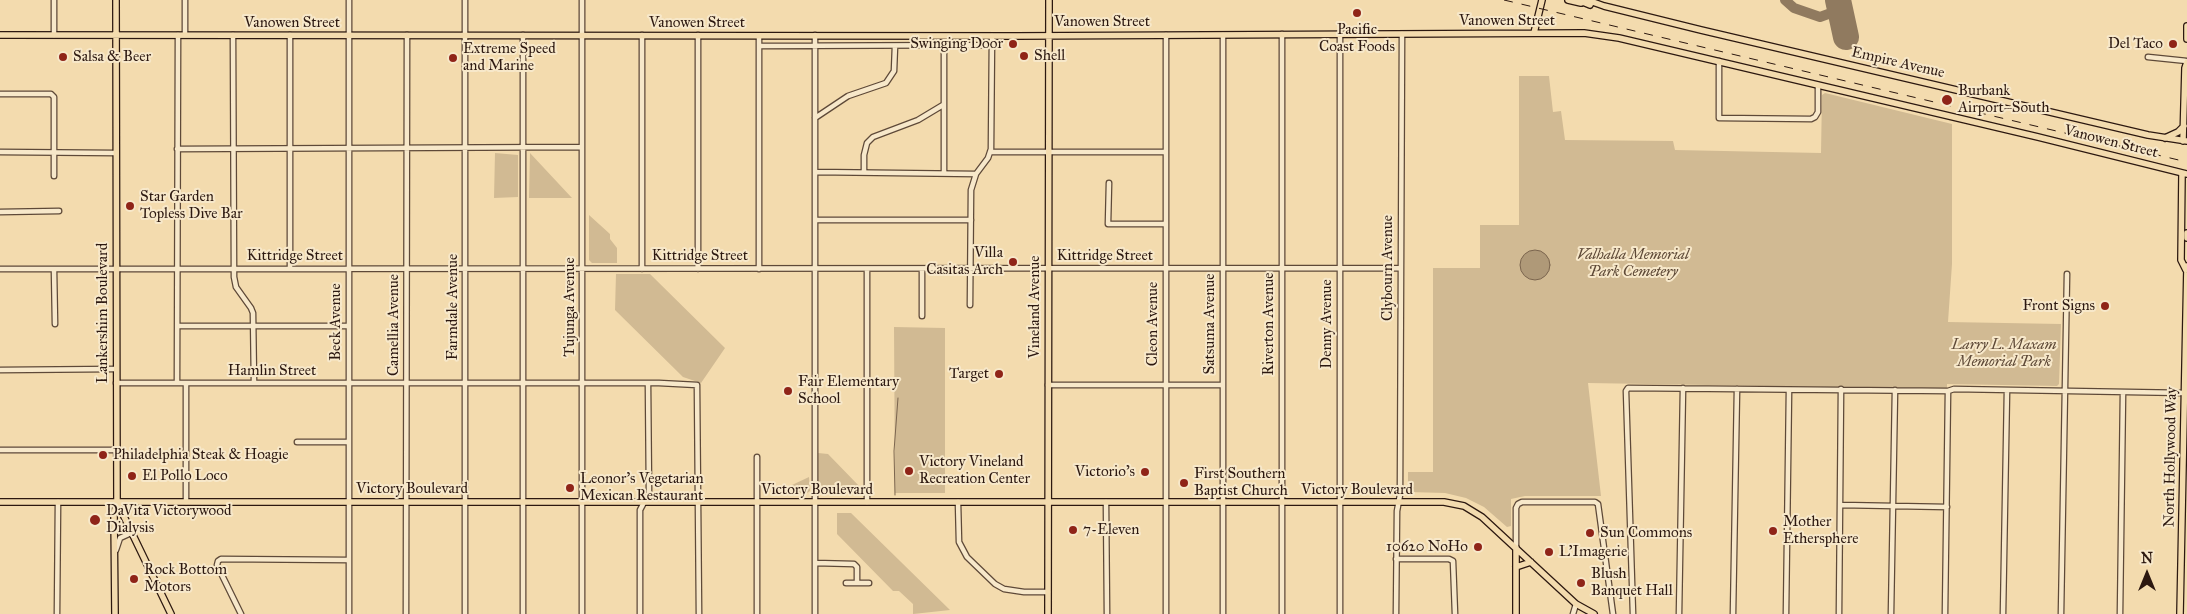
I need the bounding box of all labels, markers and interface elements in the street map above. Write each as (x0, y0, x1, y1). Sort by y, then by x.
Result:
marker: Pacific Coast Foods (1351, 7, 1363, 19)
street label: Vanowen Street (1459, 12, 1555, 30)
street label: Vanowen Street (1054, 13, 1150, 31)
street label: Vanowen Street (244, 14, 340, 32)
street label: Vanowen Street (649, 14, 745, 32)
place label: Pacific Coast Foods (1319, 21, 1395, 56)
place label: Swinging Door (910, 35, 1003, 53)
place label: Del Taco (2108, 35, 2163, 53)
marker: Swinging Door (1007, 38, 1019, 50)
marker: Del Taco (2167, 38, 2179, 50)
place label: Extreme Speed and Marine (463, 40, 556, 75)
street label: Empire Avenue (1850, 44, 1946, 82)
place label: Shell (1034, 47, 1065, 65)
place label: Salsa & Beer (73, 48, 151, 66)
marker: Shell (1018, 50, 1030, 62)
marker: Salsa & Beer (57, 51, 69, 63)
marker: Extreme Speed and Marine (447, 52, 459, 64)
place label: Burbank Airport–South (1958, 82, 2050, 117)
marker: Burbank Airport–South (1940, 93, 1954, 107)
street label: Vanowen Street (2062, 122, 2160, 162)
place label: Star Garden Topless Dive Bar (140, 188, 243, 223)
marker: Star Garden Topless Dive Bar (124, 200, 136, 212)
street label: Clybourn Avenue (1379, 215, 1397, 321)
street label: Lankershim Boulevard (94, 243, 112, 383)
place label: Villa Casitas Arch (926, 244, 1003, 279)
park label: Valhalla Memorial Park Cemetery (1577, 246, 1689, 281)
street label: Kittridge Street (247, 247, 343, 265)
street label: Kittridge Street (652, 247, 748, 265)
street label: Kittridge Street (1057, 247, 1153, 265)
street label: Farmdale Avenue (444, 254, 462, 360)
street label: Vineland Avenue (1026, 255, 1044, 359)
marker: Villa Casitas Arch (1007, 256, 1019, 268)
street label: Tujunga Avenue (561, 257, 579, 357)
street label: Riverton Avenue (1260, 273, 1278, 375)
street label: Camellia Avenue (385, 274, 403, 376)
street label: Satsuma Avenue (1201, 274, 1219, 374)
street label: Denny Avenue (1318, 279, 1336, 369)
street label: Cleon Avenue (1144, 282, 1162, 366)
street label: Beck Avenue (327, 283, 345, 361)
place label: Front Signs (2022, 297, 2095, 315)
marker: Front Signs (2099, 300, 2111, 312)
park label: Larry L. Maxam Memorial Park (1952, 336, 2056, 371)
street label: Hamlin Street (228, 362, 316, 380)
place label: Target (949, 365, 989, 383)
marker: Target (993, 368, 1005, 380)
place label: Fair Elementary School (798, 373, 899, 408)
marker: Fair Elementary School (782, 385, 794, 397)
street label: North Hollywood Way (2161, 387, 2181, 527)
place label: Philadelphia Steak & Hoagie (113, 446, 288, 464)
marker: Philadelphia Steak & Hoagie (97, 449, 109, 461)
place label: Victory Vineland Recreation Center (919, 453, 1030, 488)
place label: Victorio's (1075, 463, 1135, 481)
marker: Victory Vineland Recreation Center (903, 465, 915, 477)
place label: First Southern Baptist Church (1194, 465, 1288, 500)
marker: Victorio's (1139, 466, 1151, 478)
place label: El Pollo Loco (142, 467, 228, 485)
marker: El Pollo Loco (126, 470, 138, 482)
place label: Leonor's Vegetarian Mexican Restaurant (580, 470, 704, 505)
marker: First Southern Baptist Church (1178, 477, 1190, 489)
street label: Victory Boulevard (356, 480, 468, 498)
street label: Victory Boulevard (761, 481, 873, 499)
street label: Victory Boulevard (1301, 481, 1413, 499)
marker: Leonor's Vegetarian Mexican Restaurant (564, 482, 576, 494)
place label: DaVita Victorywood Dialysis (106, 502, 231, 537)
marker: DaVita Victorywood Dialysis (88, 513, 102, 527)
place label: Mother Ethersphere (1783, 513, 1858, 548)
place label: 7-Eleven (1083, 521, 1139, 539)
marker: 7-Eleven (1067, 524, 1079, 536)
place label: Sun Commons (1600, 524, 1692, 542)
marker: Mother Ethersphere (1767, 525, 1779, 537)
marker: Sun Commons (1584, 527, 1596, 539)
place label: 10620 NoHo (1386, 538, 1468, 556)
marker: 10620 NoHo (1472, 541, 1484, 553)
place label: L'Imagerie (1559, 543, 1627, 561)
marker: L'Imagerie (1543, 546, 1555, 558)
north arrow (2122, 549, 2172, 599)
text: N (2141, 550, 2153, 567)
place label: Rock Bottom Motors (144, 561, 227, 596)
place label: Blush Banquet Hall (1591, 565, 1673, 600)
marker: Rock Bottom Motors (128, 573, 140, 585)
marker: Blush Banquet Hall (1575, 577, 1587, 589)

